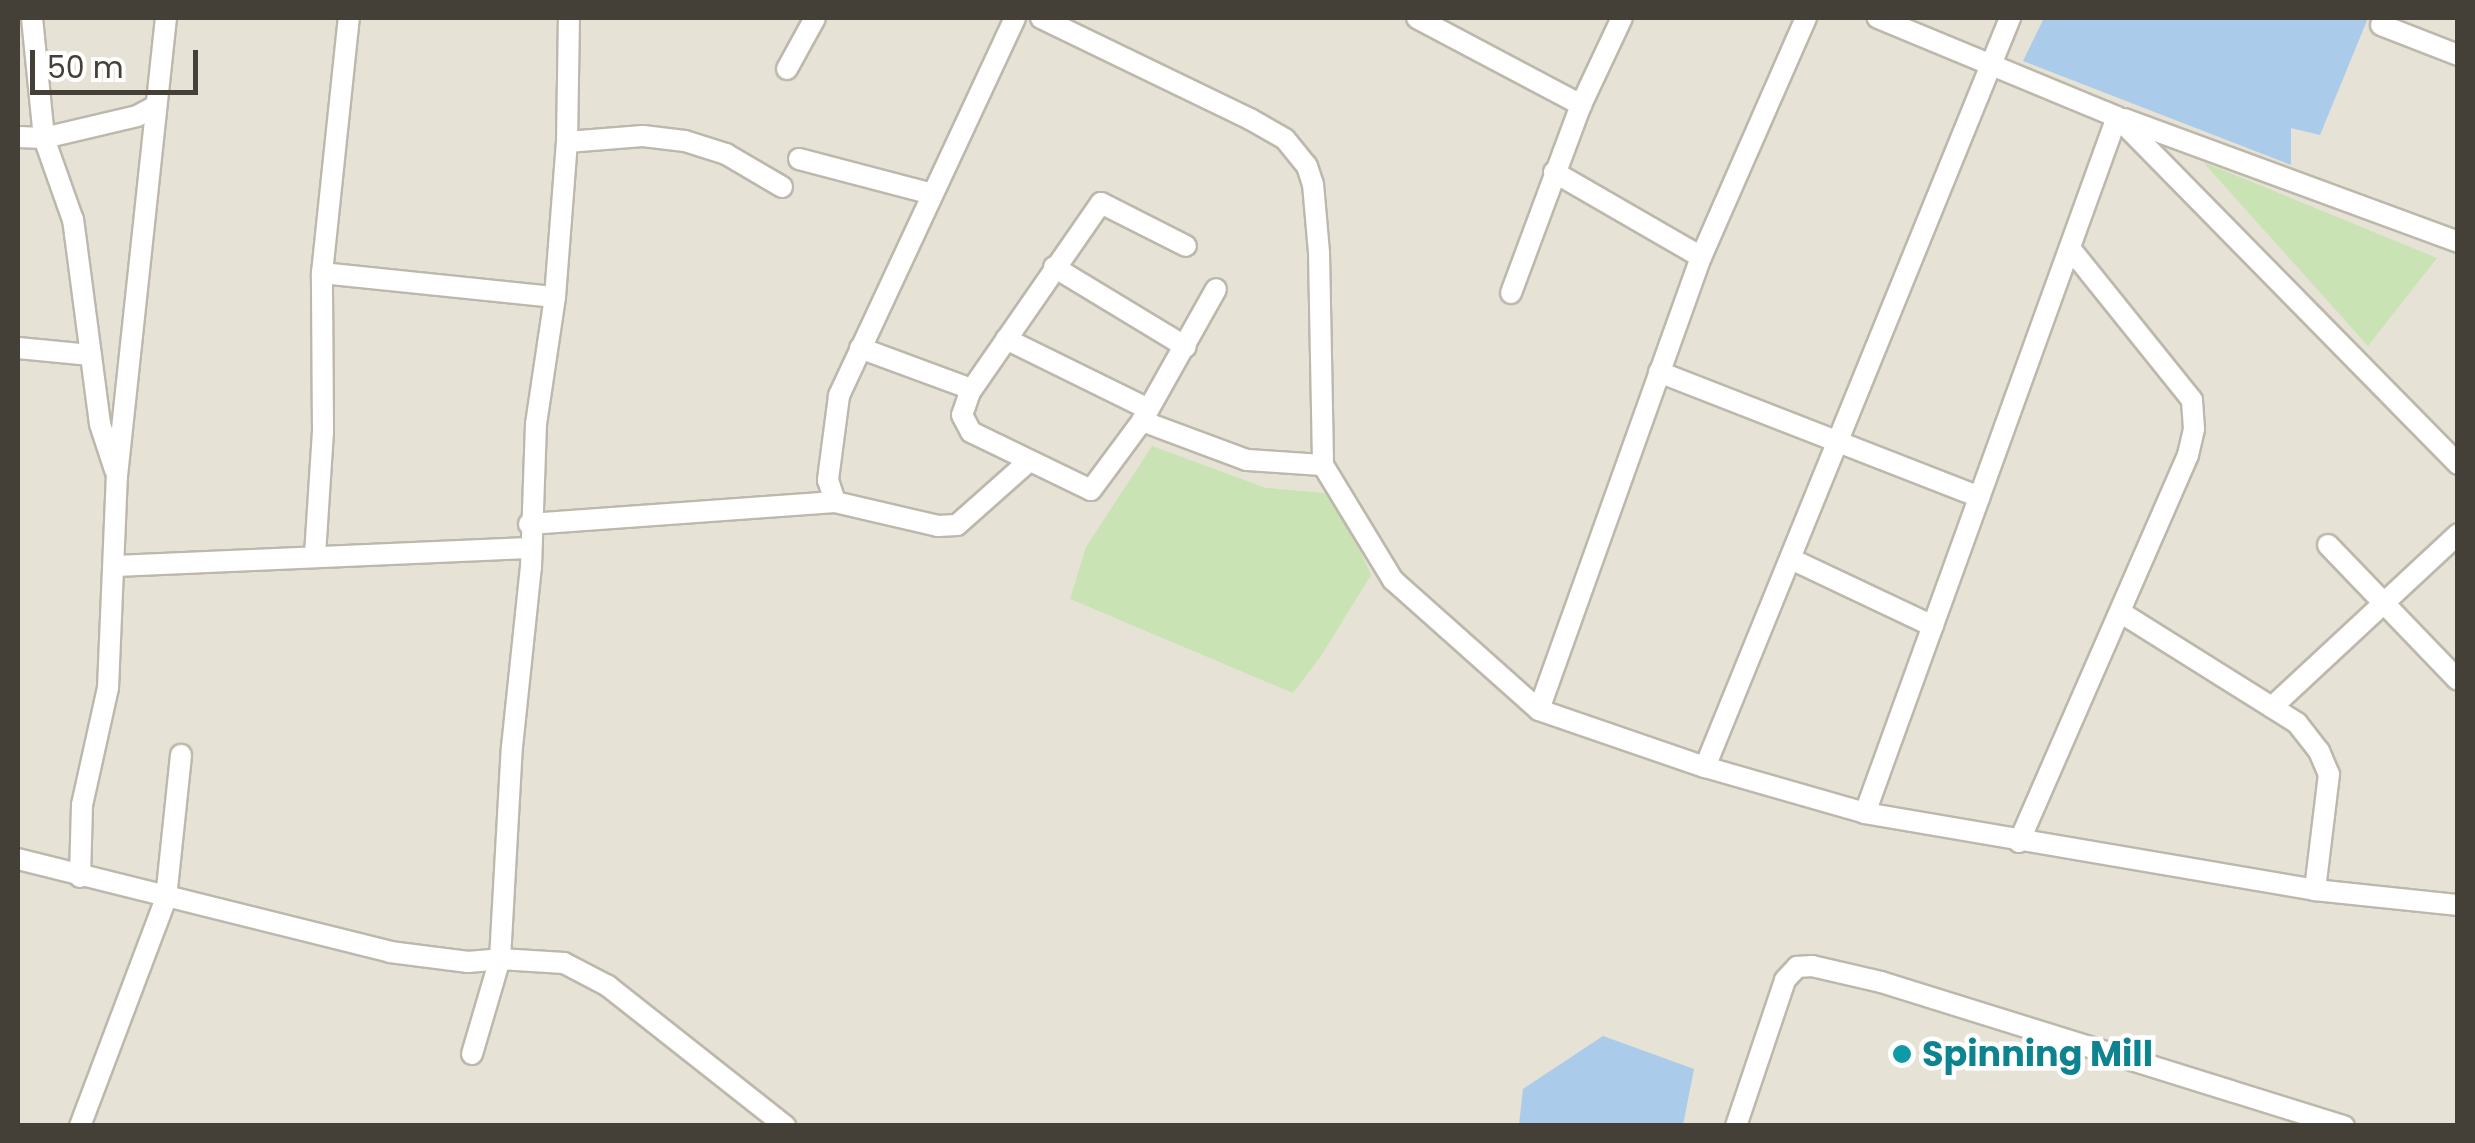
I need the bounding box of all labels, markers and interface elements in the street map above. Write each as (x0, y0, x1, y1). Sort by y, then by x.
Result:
scale bar (35, 30, 202, 92)
text: 50 m (47, 46, 124, 89)
place label: Spinning Mill (1922, 1033, 2153, 1075)
marker: Spinning Mill (1891, 1043, 1913, 1065)

